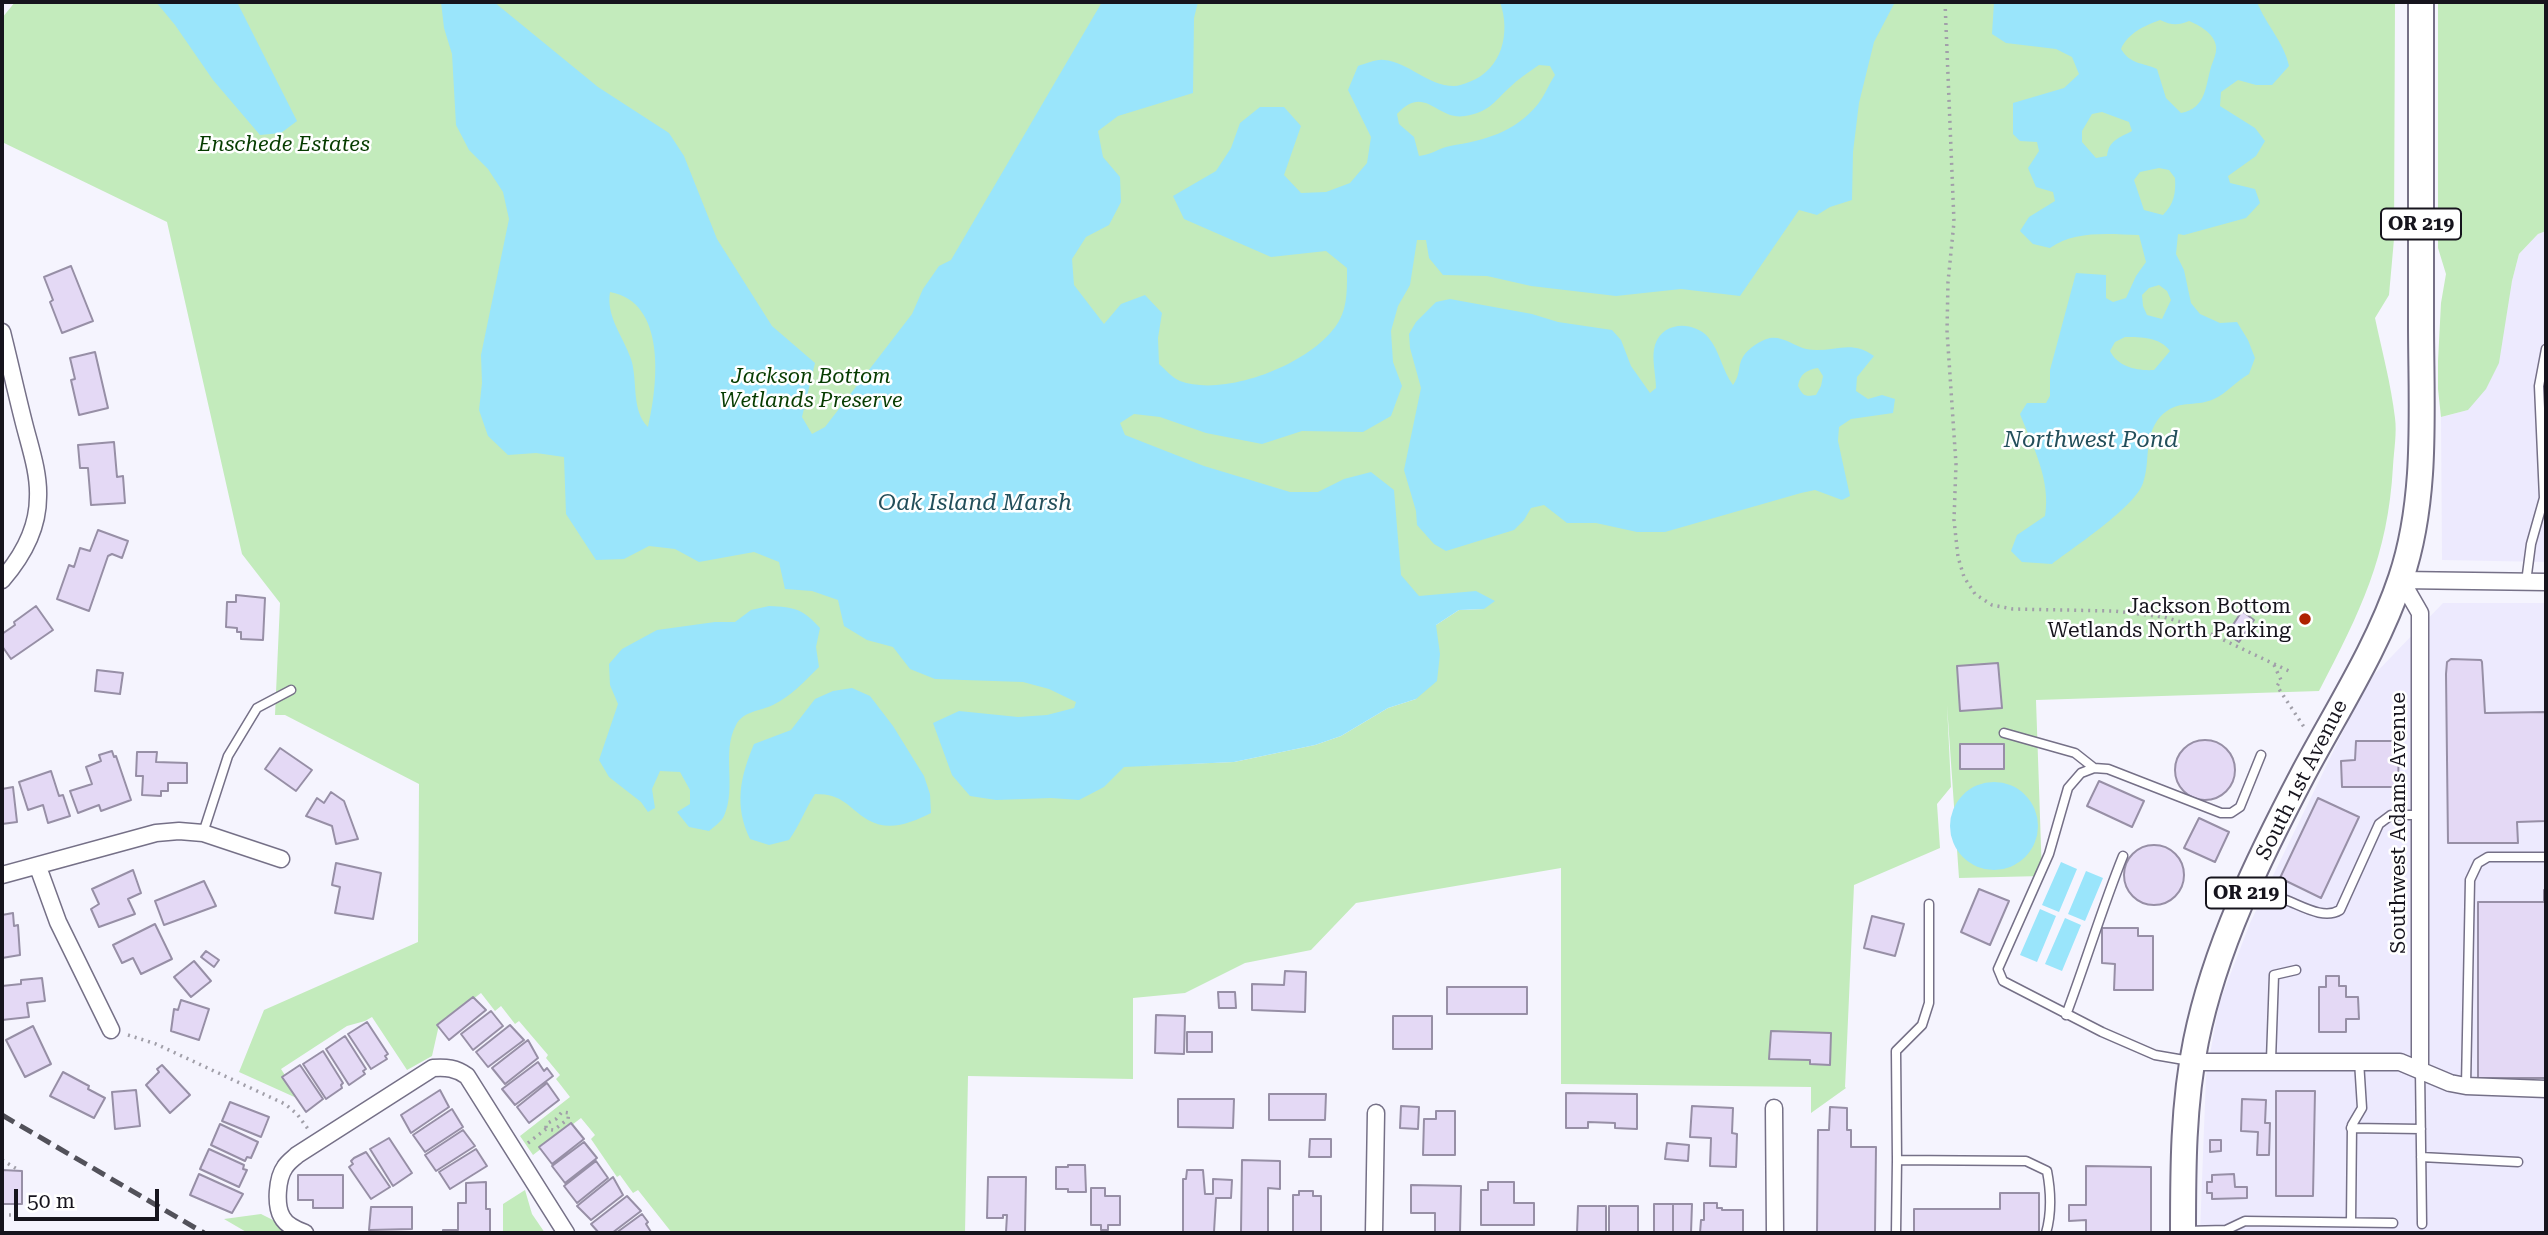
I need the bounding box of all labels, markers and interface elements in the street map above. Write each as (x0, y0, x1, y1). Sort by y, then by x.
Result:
park label: Enschede Estates (198, 132, 370, 158)
road number: OR 219 (2381, 208, 2461, 240)
park label: Jackson Bottom Wetlands Preserve (719, 364, 903, 414)
water label: Northwest Pond (2004, 426, 2178, 454)
water label: Oak Island Marsh (878, 489, 1072, 517)
place label: Jackson Bottom Wetlands North Parking (2047, 594, 2291, 644)
marker: Jackson Bottom Wetlands North Parking (2297, 611, 2313, 627)
street label: Southwest Adams Avenue (2386, 692, 2412, 954)
street label: South 1st Avenue (2251, 696, 2353, 864)
road number: OR 219 (2206, 878, 2286, 908)
scale bar (18, 1176, 163, 1220)
text: 50 m (27, 1189, 75, 1213)

